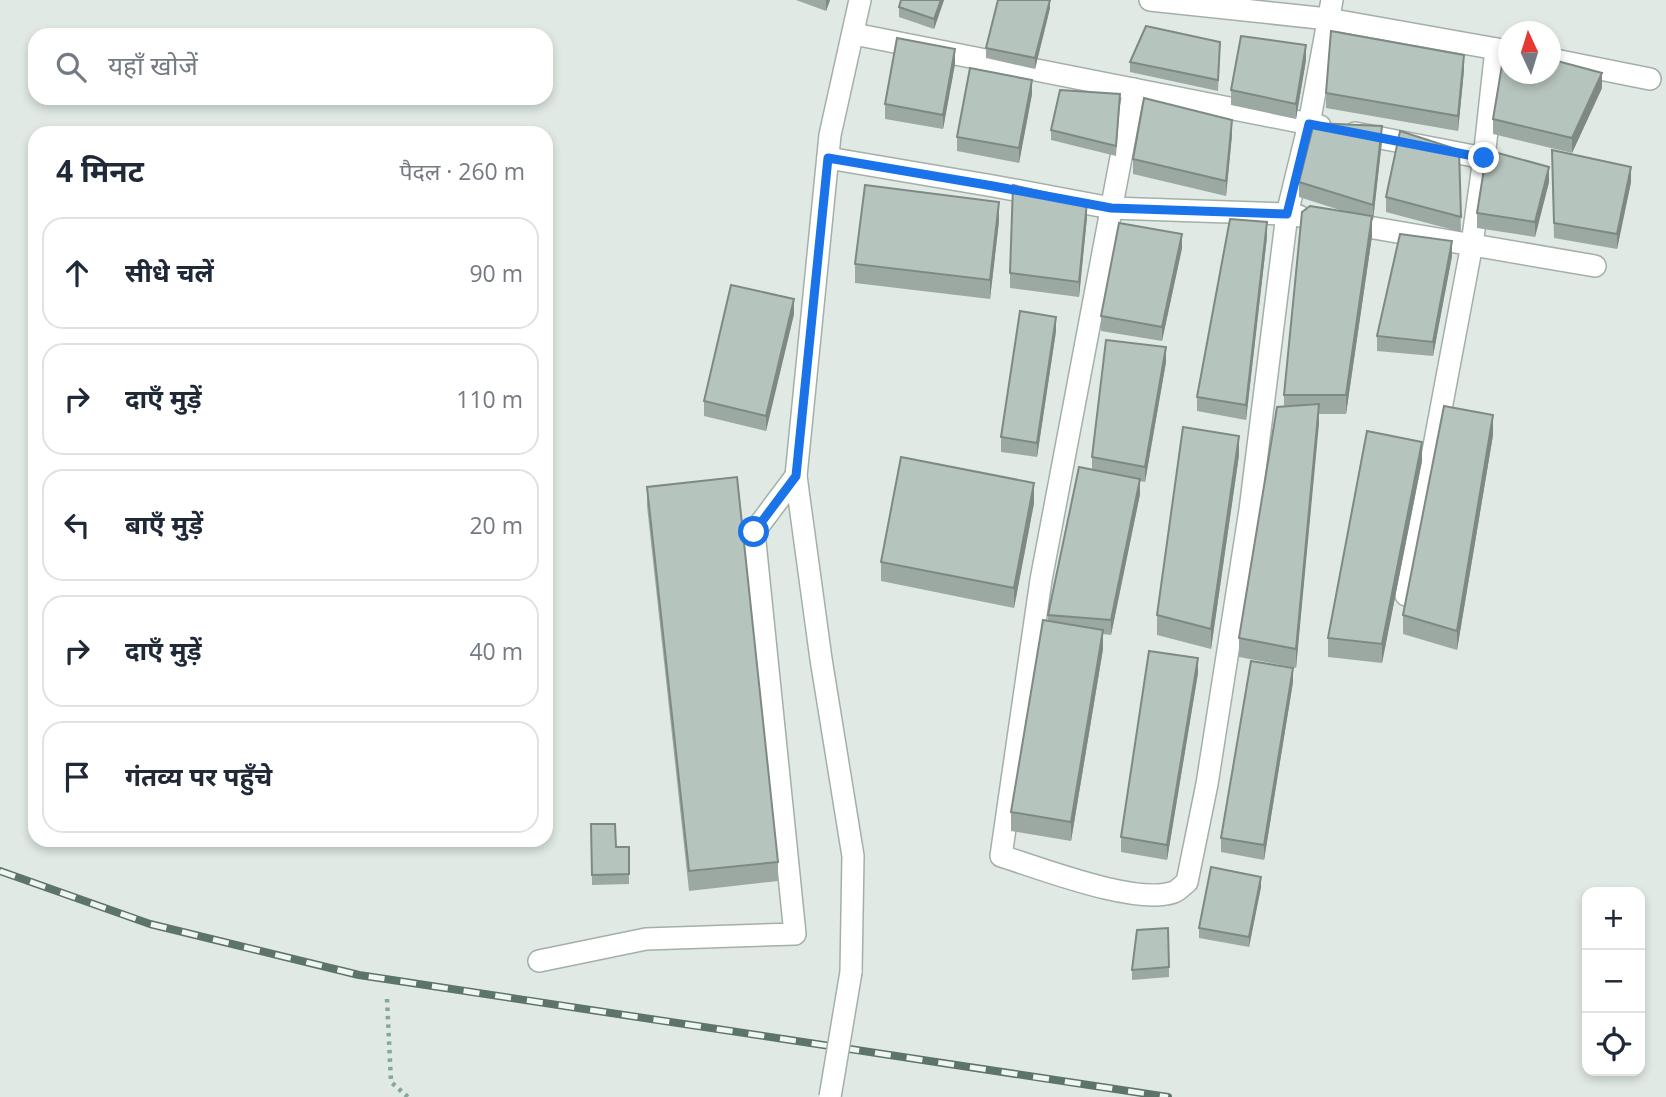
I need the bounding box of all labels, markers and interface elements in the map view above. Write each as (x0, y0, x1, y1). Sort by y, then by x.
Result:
north arrow (1498, 21, 1561, 84)
search box (28, 28, 553, 105)
text: यहाँ खोजें (108, 47, 198, 83)
icon: search (52, 48, 90, 86)
route end (1468, 142, 1499, 173)
text: 4 मिनट (56, 150, 144, 191)
text: पैदल · 260 m (399, 155, 525, 187)
icon: ahead (58, 254, 96, 292)
text: सीधे चलें (125, 254, 214, 290)
text: 90 m (469, 257, 523, 289)
icon: right (58, 380, 96, 418)
text: दाएँ मुड़ें (125, 380, 202, 416)
text: 110 m (456, 383, 523, 415)
icon: left (58, 506, 96, 544)
text: बाएँ मुड़ें (125, 506, 203, 542)
text: 20 m (469, 509, 523, 541)
route start (738, 516, 769, 547)
icon: right (58, 632, 96, 670)
text: दाएँ मुड़ें (125, 632, 202, 668)
text: 40 m (469, 635, 523, 667)
icon: arrive (58, 758, 96, 796)
text: गंतव्य पर पहुँचे (125, 758, 272, 794)
map controls (1582, 887, 1645, 1076)
button: + (1582, 887, 1645, 950)
button: − (1582, 950, 1645, 1013)
button: locate (1582, 1013, 1645, 1076)

